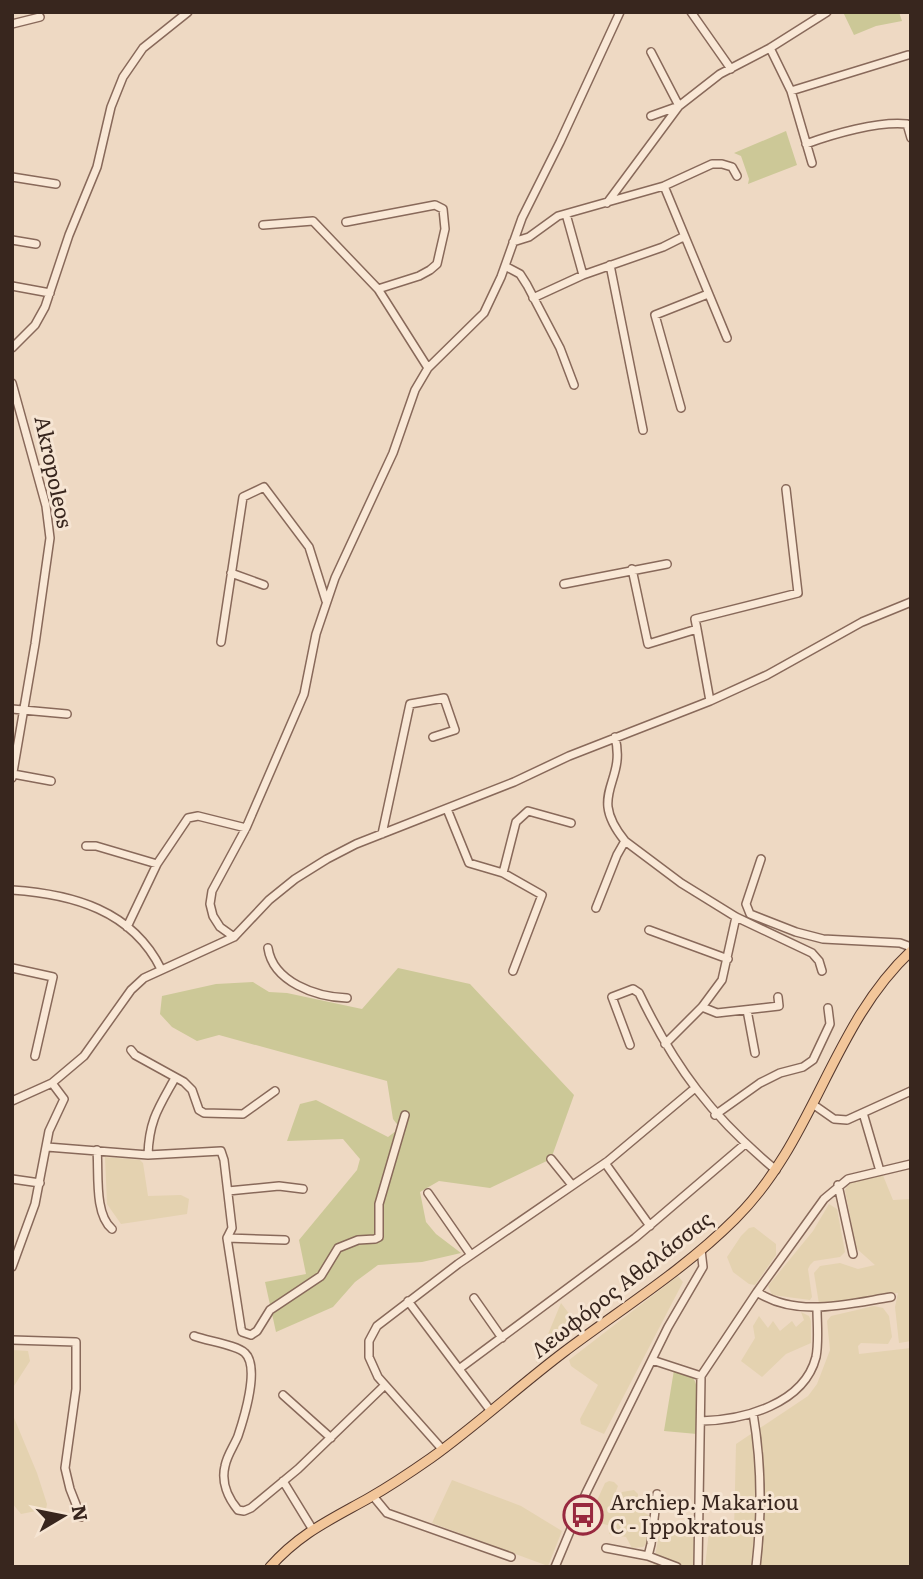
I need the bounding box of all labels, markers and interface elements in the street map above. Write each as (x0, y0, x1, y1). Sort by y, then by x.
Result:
street label: Akropoleos (28, 412, 82, 531)
street label: Λεωφόρος Αθαλάσσας (523, 1202, 718, 1364)
north arrow (28, 1481, 98, 1551)
place label: Archiep. Makariou C - Ippokratous (610, 1485, 799, 1540)
bus stop icon: Archiep. Makariou C - Ippokratous (562, 1494, 604, 1536)
text: N (66, 1503, 96, 1523)

